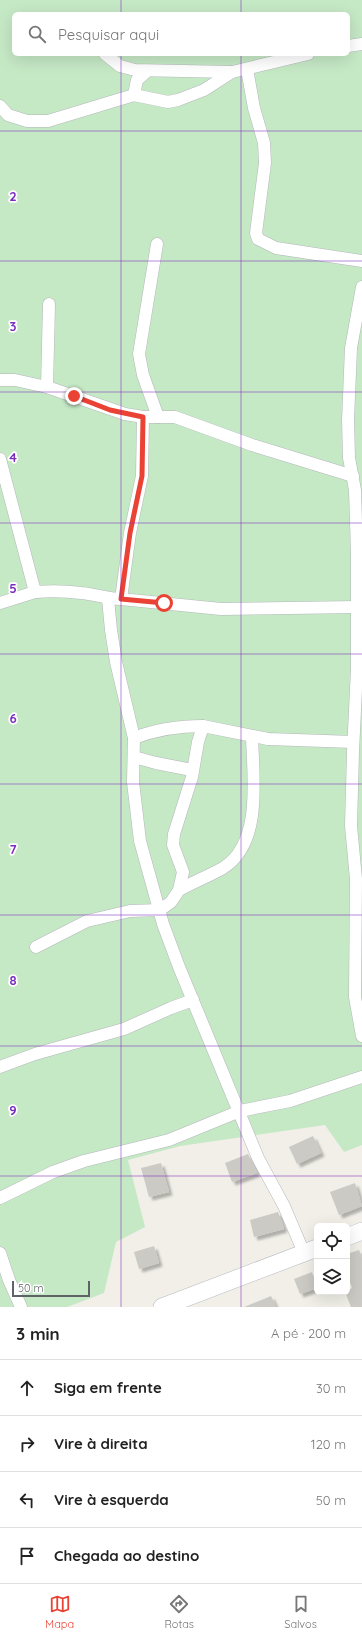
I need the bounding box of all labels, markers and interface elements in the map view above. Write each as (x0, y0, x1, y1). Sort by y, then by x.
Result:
search box (12, 12, 350, 56)
icon: search (26, 23, 48, 45)
text: Pesquisar aqui (58, 25, 159, 44)
text: 2 (9, 188, 17, 204)
text: 3 (10, 318, 17, 334)
route end (65, 387, 83, 405)
text: 4 (9, 449, 17, 465)
text: 5 (9, 580, 17, 596)
route start (155, 594, 173, 612)
text: 6 (9, 710, 17, 726)
text: 7 (9, 841, 17, 857)
text: 8 (9, 972, 17, 988)
text: 9 (9, 1102, 17, 1118)
map controls (314, 1223, 350, 1295)
button: locate (314, 1223, 350, 1259)
button: layers (314, 1259, 350, 1295)
scale bar (12, 1279, 90, 1298)
text: 50 m (18, 1281, 44, 1295)
text: 3 min (16, 1323, 60, 1344)
text: A pé · 200 m (271, 1325, 346, 1341)
icon: ahead (16, 1377, 38, 1399)
text: Siga em frente (54, 1378, 162, 1397)
text: 30 m (316, 1380, 346, 1396)
icon: right (16, 1433, 38, 1455)
text: Vire à direita (54, 1434, 148, 1453)
text: 120 m (311, 1436, 346, 1452)
icon: left (16, 1489, 38, 1511)
text: Vire à esquerda (54, 1490, 169, 1509)
text: 50 m (316, 1492, 346, 1508)
icon: arrive (16, 1545, 38, 1567)
text: Chegada ao destino (54, 1546, 199, 1565)
tab: Mapa (45, 1593, 74, 1631)
tab: Rotas (164, 1593, 194, 1631)
tab: Salvos (284, 1593, 317, 1631)

